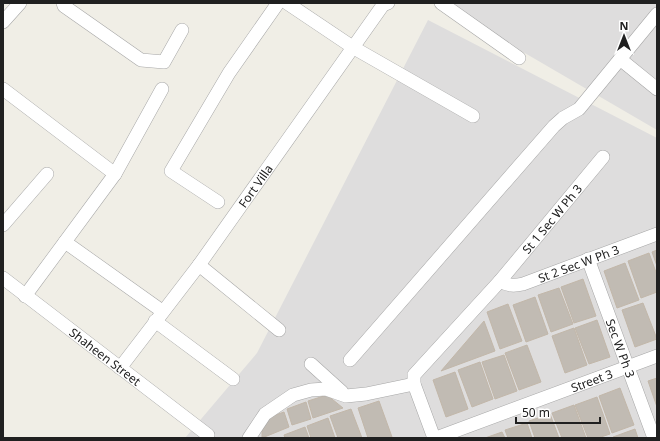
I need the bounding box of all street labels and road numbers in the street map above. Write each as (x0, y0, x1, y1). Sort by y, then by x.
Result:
street label: Fort Villa (234, 161, 276, 211)
street label: St 1 Sec W Ph 3 (518, 180, 586, 257)
street label: St 2 Sec W Ph 3 (535, 240, 621, 286)
street label: Sec W Ph 3 (602, 316, 639, 380)
street label: Shaheen Street (66, 324, 145, 390)
street label: Street 3 (568, 365, 615, 396)

